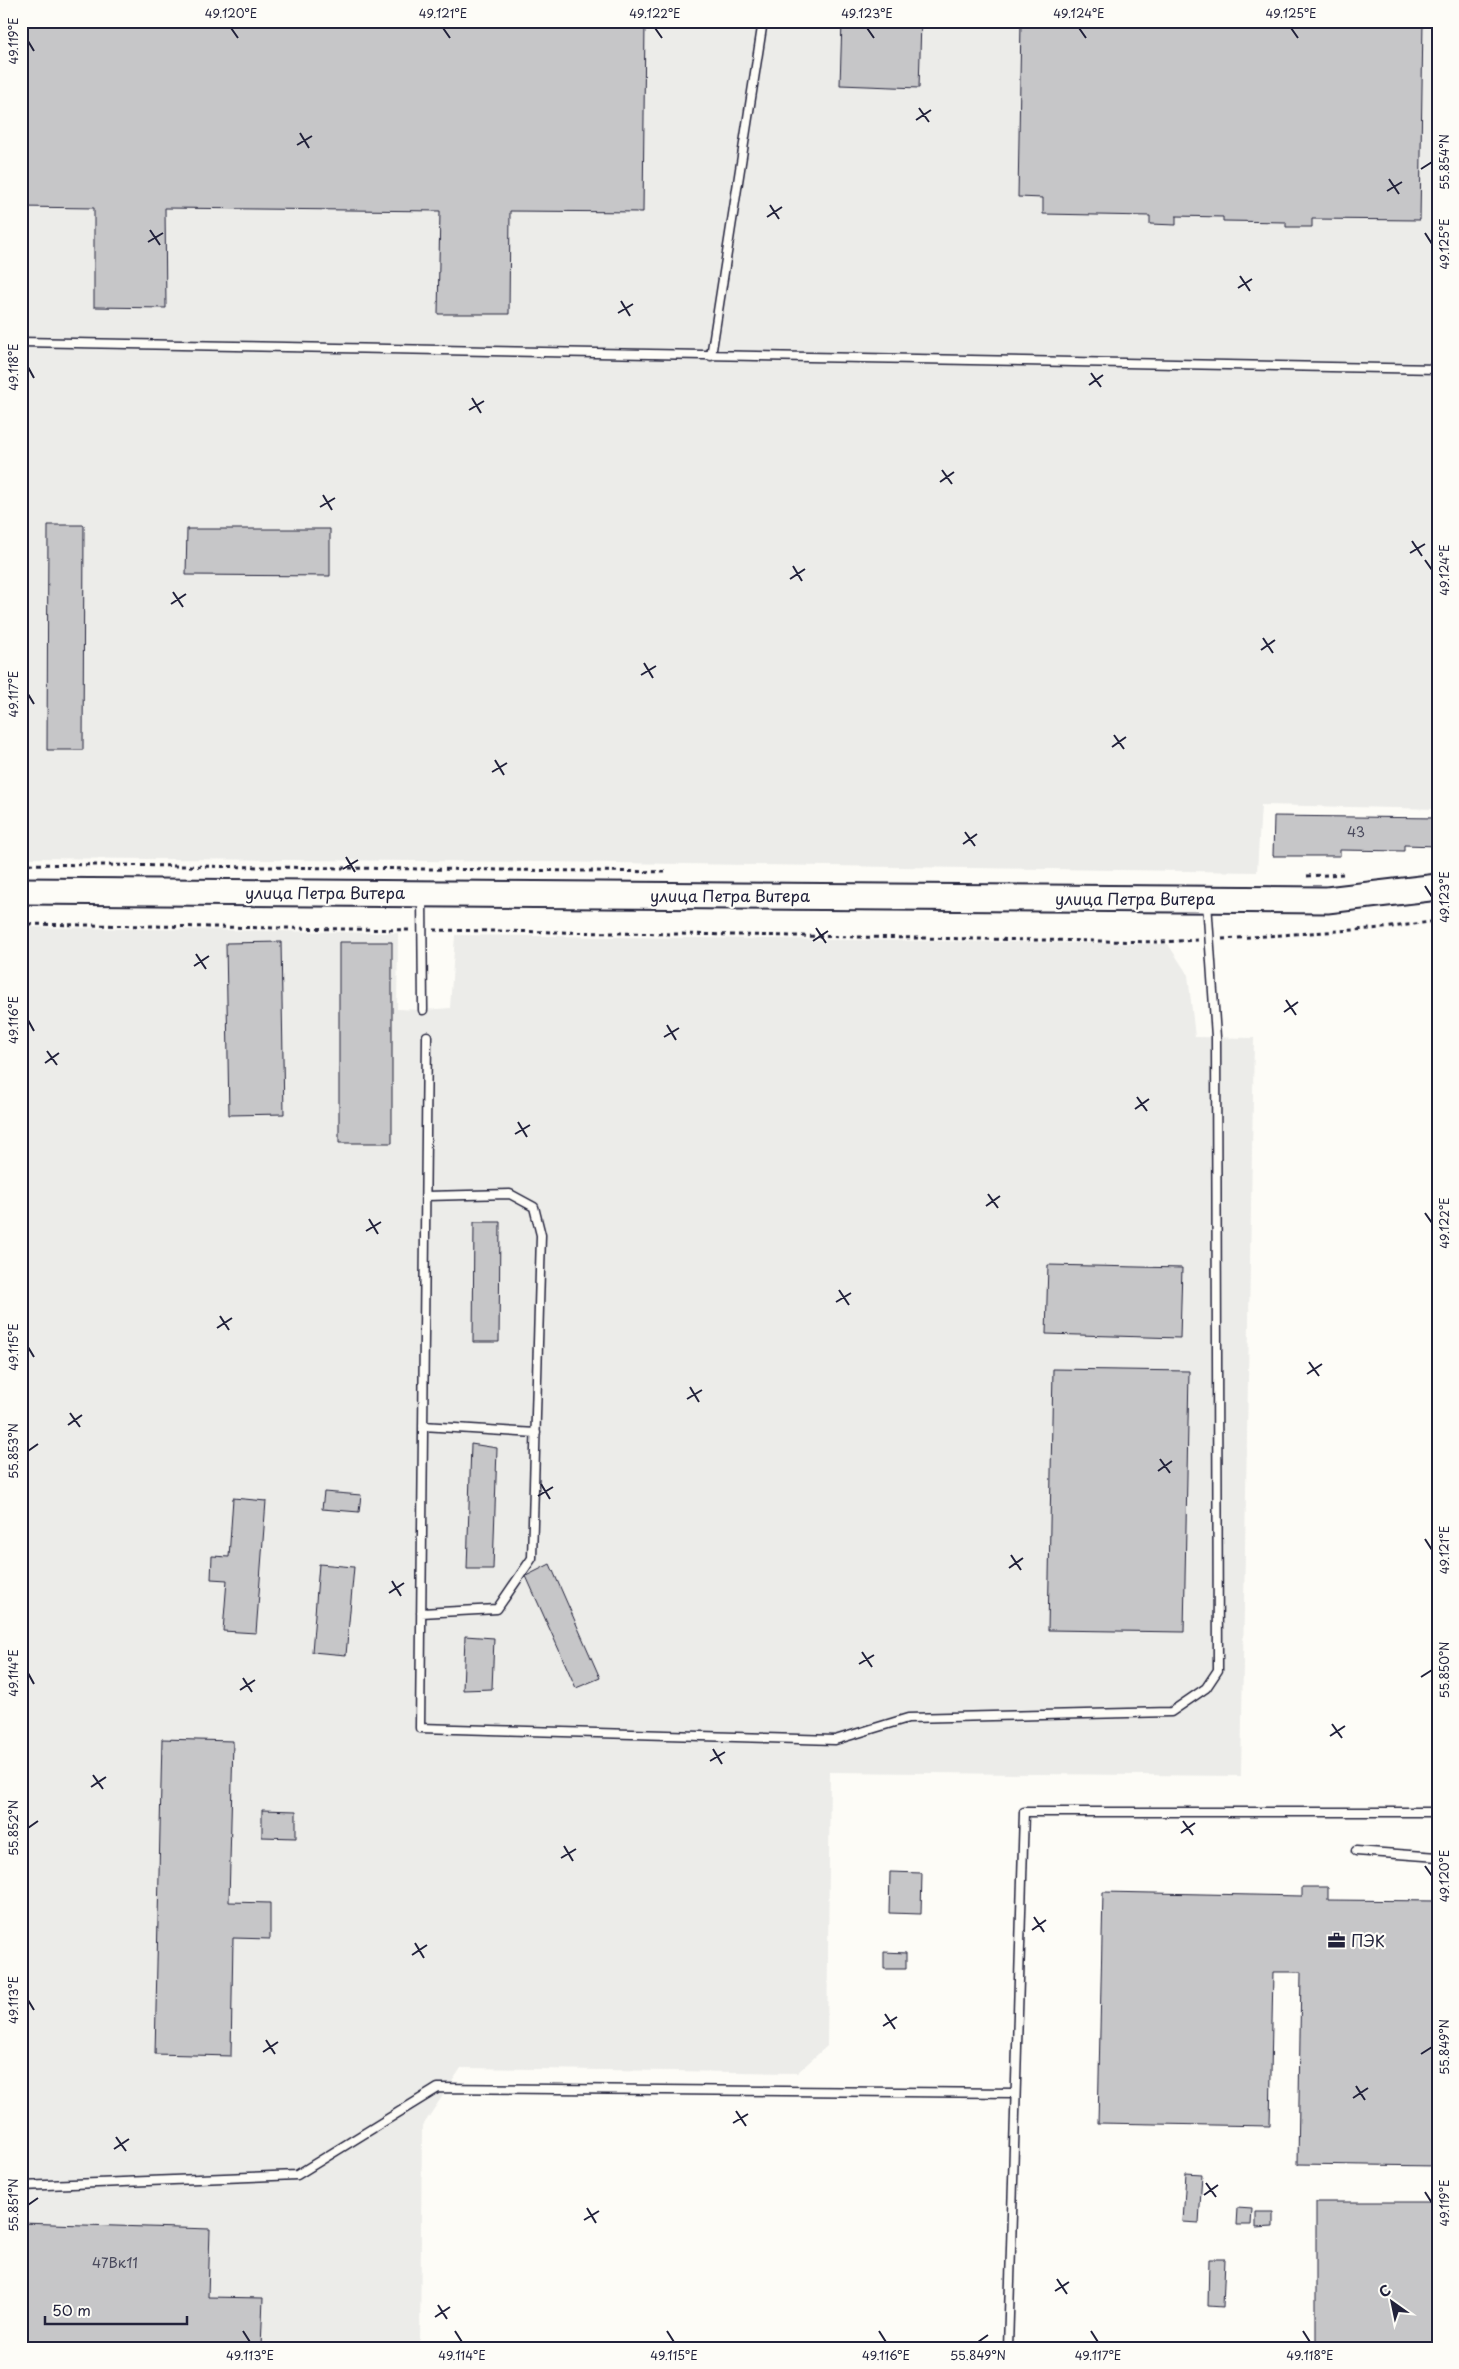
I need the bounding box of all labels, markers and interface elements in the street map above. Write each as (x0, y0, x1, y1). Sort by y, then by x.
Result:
text: 49.120°E (205, 4, 257, 22)
text: 49.121°E (419, 4, 467, 22)
text: 49.122°E (629, 4, 681, 22)
text: 49.123°E (841, 4, 893, 22)
text: 49.124°E (1053, 4, 1105, 22)
text: 49.125°E (1265, 4, 1317, 22)
text: 49.119°E (4, 17, 22, 65)
text: 55.854°N (1435, 134, 1453, 190)
text: 49.125°E (1435, 218, 1453, 270)
text: 49.118°E (4, 343, 22, 391)
text: 49.124°E (1435, 544, 1453, 596)
text: 49.117°E (4, 671, 22, 717)
house number: 43 (1347, 821, 1365, 842)
text: 49.123°E (1435, 871, 1453, 923)
street label: улица Петра Витера (245, 880, 405, 904)
street label: улица Петра Витера (650, 883, 810, 907)
street label: улица Петра Витера (1055, 886, 1215, 910)
text: 49.116°E (4, 996, 22, 1044)
text: 49.122°E (1435, 1197, 1453, 1249)
text: 49.115°E (4, 1323, 22, 1371)
text: 55.853°N (4, 1423, 22, 1479)
text: 49.121°E (1435, 1526, 1453, 1574)
text: 55.850°N (1435, 1642, 1453, 1698)
text: 49.114°E (4, 1649, 22, 1697)
text: 55.852°N (4, 1800, 22, 1856)
text: 49.120°E (1435, 1850, 1453, 1902)
place label: ПЭК (1351, 1928, 1385, 1952)
office icon: ПЭК (1327, 1931, 1347, 1951)
text: 49.113°E (4, 1976, 22, 2024)
text: 55.849°N (1435, 2019, 1453, 2075)
text: 55.851°N (4, 2178, 22, 2232)
text: 49.119°E (1435, 2179, 1453, 2227)
house number: 47Вк11 (92, 2252, 138, 2273)
north arrow (1366, 2276, 1416, 2326)
text: С (1375, 2279, 1395, 2302)
scale bar (45, 2294, 188, 2326)
text: 50 m (52, 2298, 91, 2321)
text: 49.113°E (226, 2346, 274, 2364)
text: 49.114°E (438, 2346, 486, 2364)
text: 49.115°E (650, 2346, 698, 2364)
text: 49.116°E (862, 2346, 910, 2364)
text: 55.849°N (950, 2346, 1006, 2364)
text: 49.117°E (1075, 2346, 1121, 2364)
text: 49.118°E (1286, 2346, 1334, 2364)

